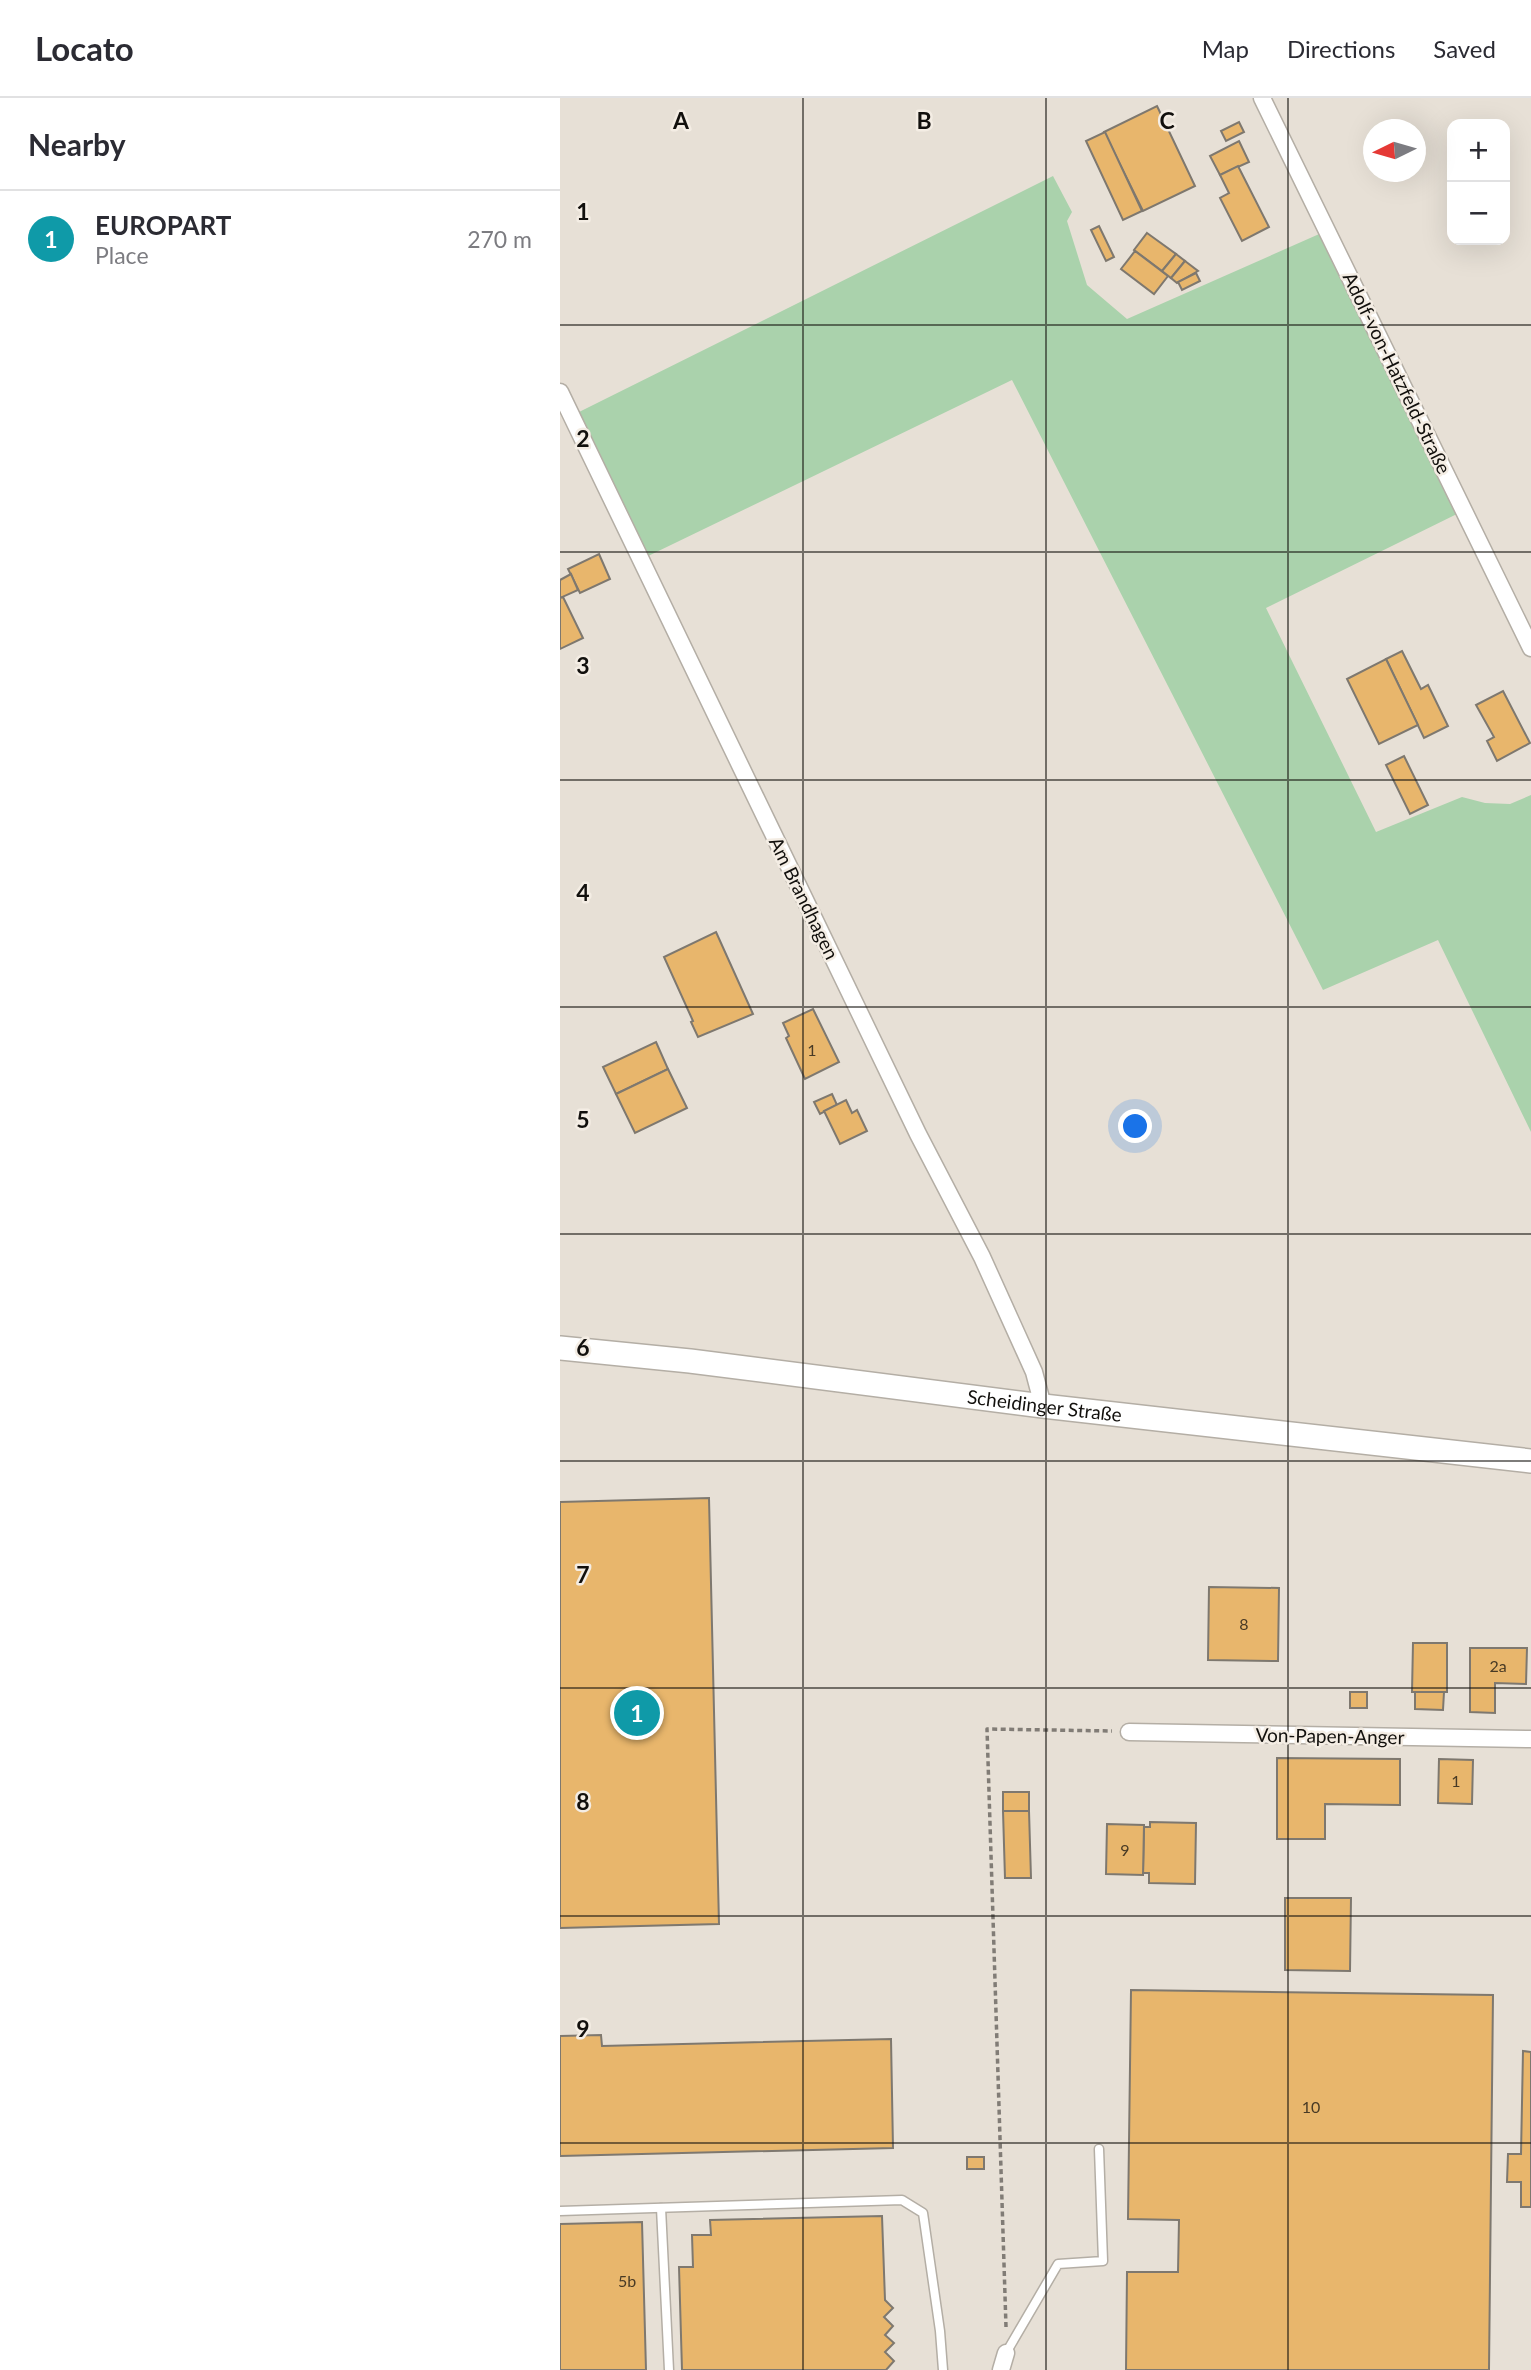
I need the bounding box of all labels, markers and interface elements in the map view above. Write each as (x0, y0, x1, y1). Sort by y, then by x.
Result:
text: Locato (35, 28, 134, 68)
text: Map (1202, 34, 1249, 63)
text: Directions (1287, 34, 1395, 63)
text: Saved (1433, 34, 1496, 63)
text: A (672, 106, 690, 134)
text: B (916, 106, 932, 134)
text: C (1159, 106, 1175, 134)
north arrow (1363, 119, 1426, 182)
map controls (1447, 119, 1510, 245)
button: + (1447, 119, 1510, 182)
text: Nearby (28, 126, 126, 162)
button: − (1447, 182, 1510, 245)
text: 1 (576, 197, 590, 225)
text: EUROPART (95, 209, 231, 241)
text: 1 (44, 225, 58, 253)
text: 270 m (467, 225, 532, 253)
text: Place (95, 241, 149, 269)
street label: Adolf-von-Hatzfeld-Straße (1339, 268, 1456, 477)
text: 2 (576, 424, 590, 452)
text: 3 (576, 651, 590, 679)
street label: Am Brandhagen (765, 833, 844, 963)
text: 4 (576, 878, 590, 906)
house number: 1 (807, 1040, 817, 1059)
text: 5 (576, 1105, 590, 1133)
your location (1118, 1109, 1152, 1143)
text: 6 (576, 1333, 590, 1361)
street label: Scheidinger Straße (966, 1384, 1123, 1426)
text: 7 (576, 1560, 590, 1588)
house number: 8 (1239, 1614, 1249, 1633)
house number: 2a (1489, 1656, 1507, 1675)
pin: 1 (614, 1687, 660, 1739)
street label: Von-Papen-Anger (1255, 1723, 1405, 1748)
house number: 1 (1451, 1771, 1461, 1790)
text: 8 (576, 1787, 590, 1815)
house number: 9 (1120, 1840, 1130, 1859)
text: 9 (576, 2014, 590, 2042)
house number: 10 (1302, 2097, 1320, 2116)
house number: 5b (618, 2271, 636, 2290)

